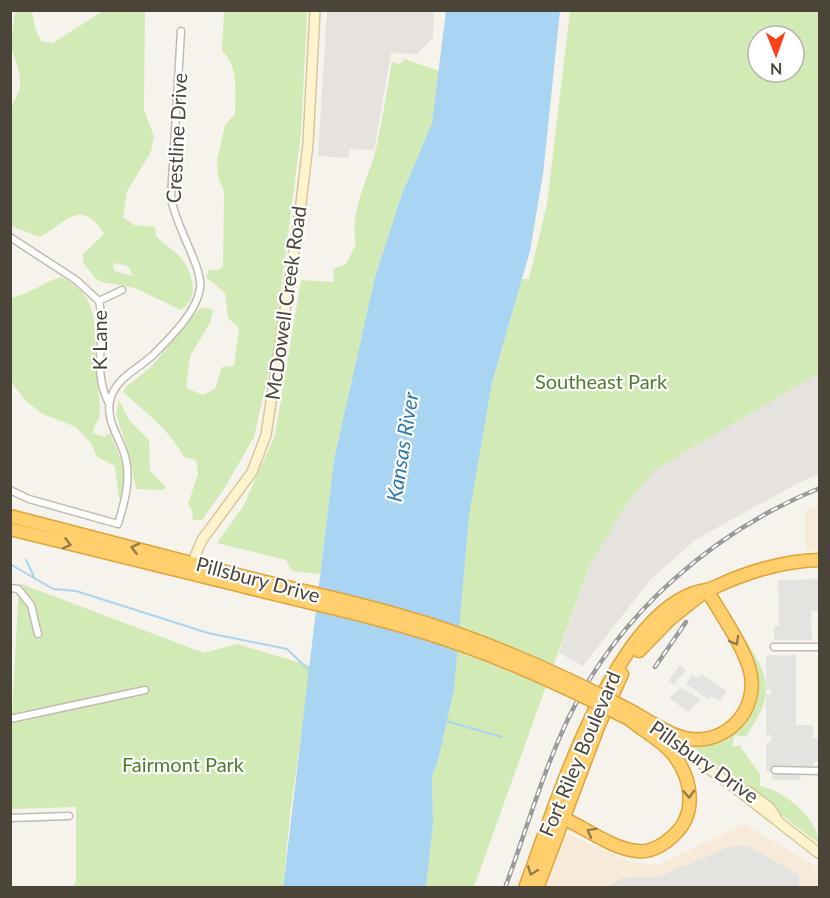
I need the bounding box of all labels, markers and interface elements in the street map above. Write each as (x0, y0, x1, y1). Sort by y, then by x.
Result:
north arrow (746, 24, 806, 84)
text: N (770, 60, 783, 79)
street label: Crestline Drive (161, 72, 191, 204)
street label: McDowell Creek Road (260, 204, 311, 401)
street label: K Lane (87, 310, 111, 370)
park label: Southeast Park (535, 369, 668, 393)
water label: Kansas River (381, 389, 423, 503)
one-way arrow (62, 536, 72, 549)
one-way arrow (130, 542, 140, 555)
street label: Pillsbury Drive (194, 551, 323, 607)
one-way arrow (728, 635, 740, 645)
street label: Fort Riley Boulevard (533, 667, 625, 840)
street label: Pillsbury Drive (646, 715, 764, 807)
park label: Fairmont Park (122, 752, 245, 776)
one-way arrow (682, 790, 695, 799)
one-way arrow (587, 827, 597, 839)
one-way arrow (527, 865, 539, 876)

